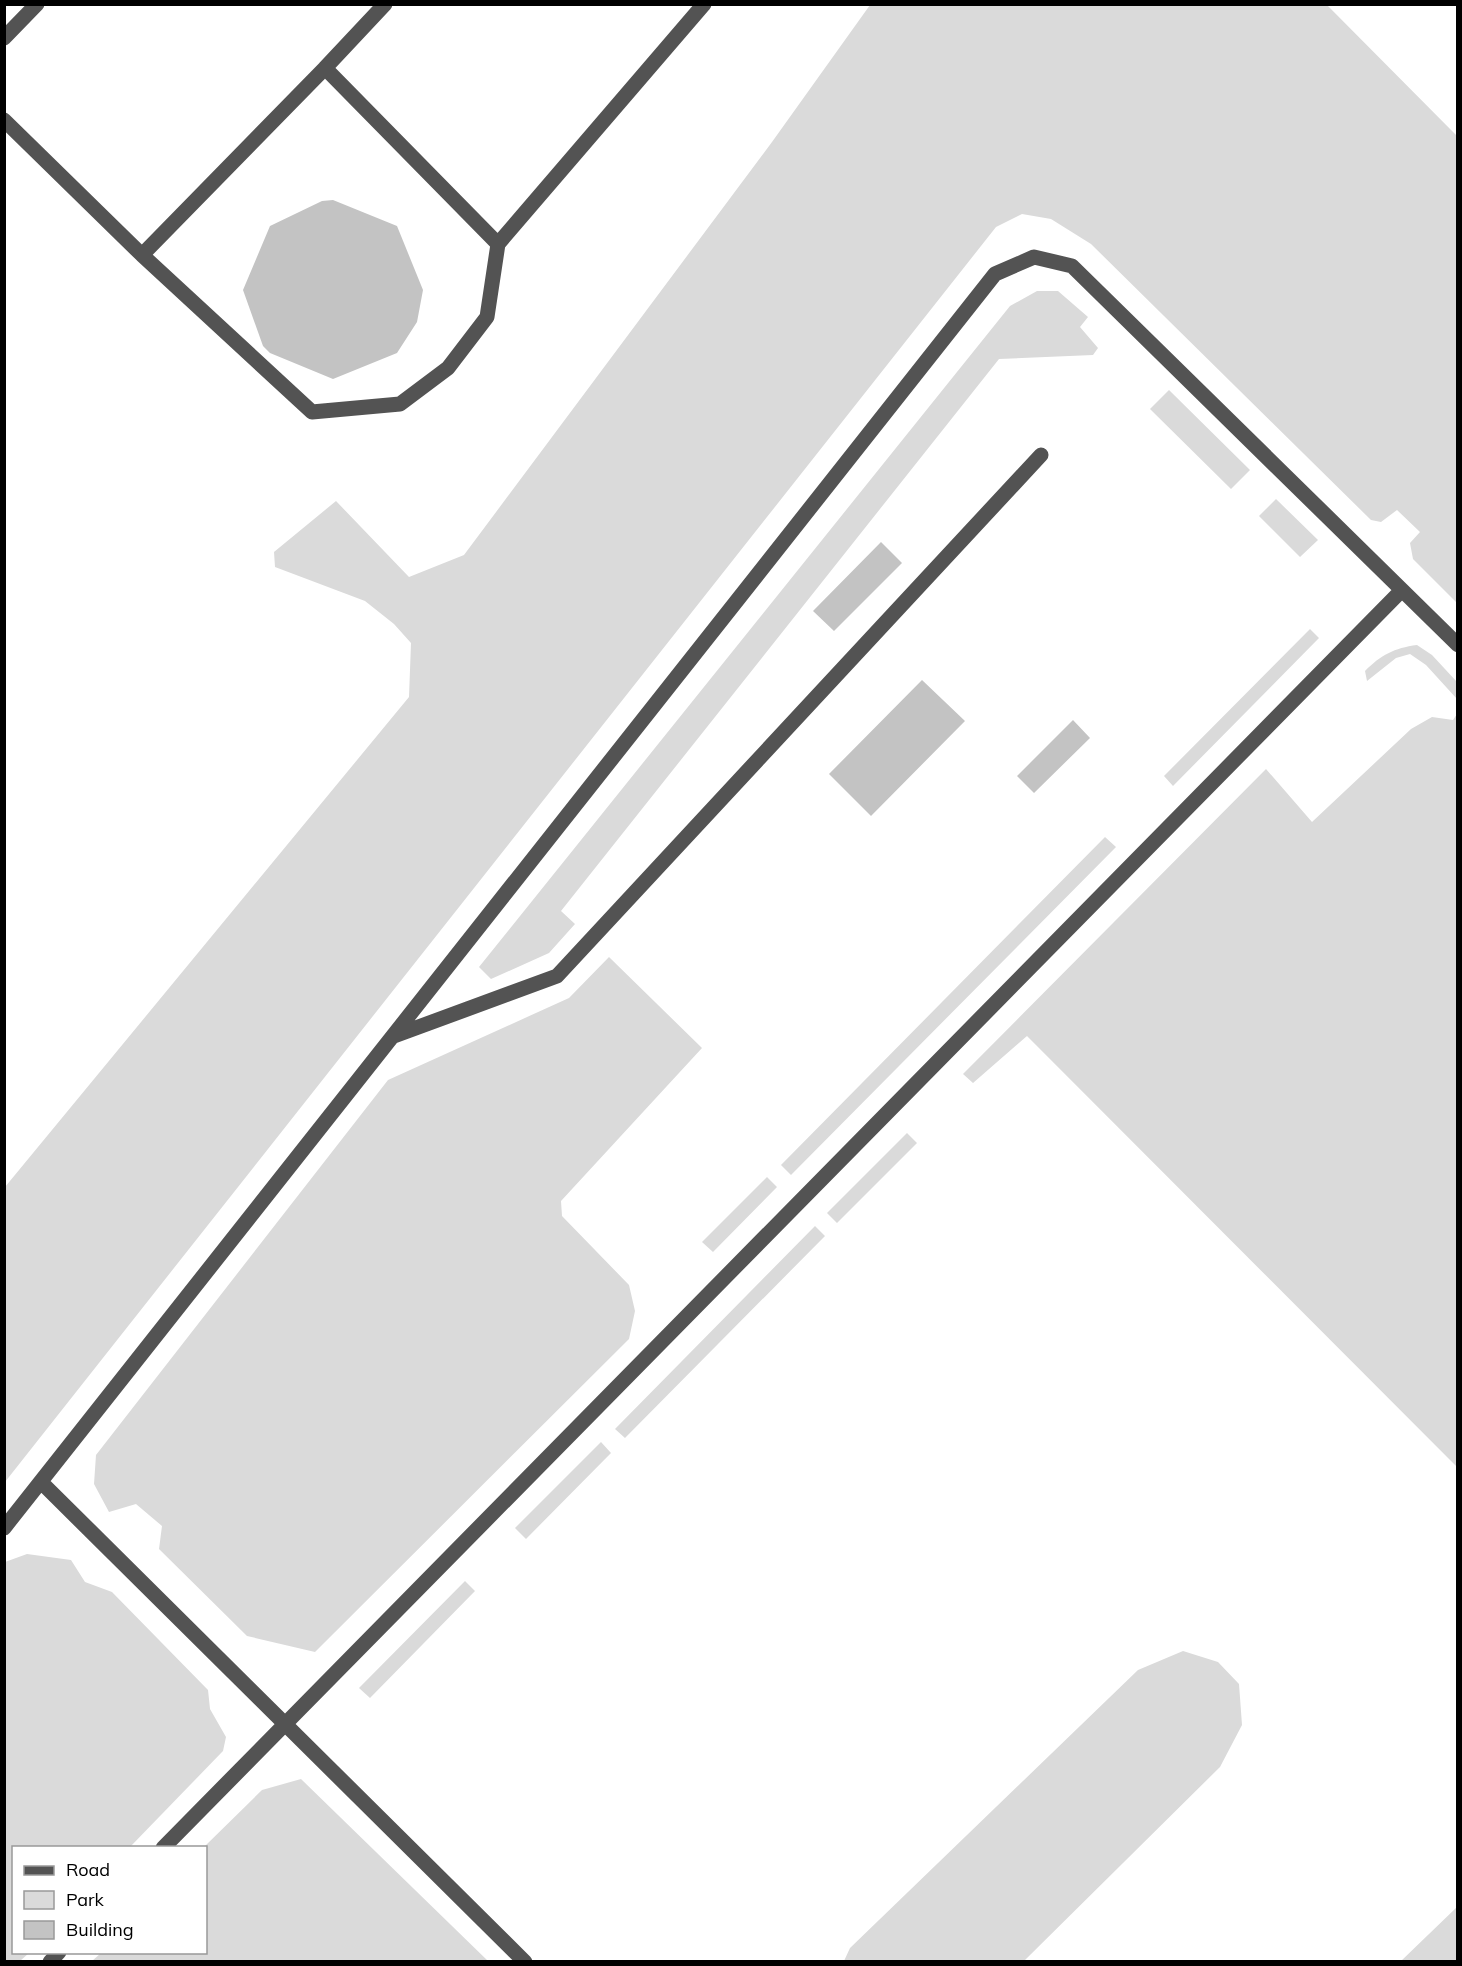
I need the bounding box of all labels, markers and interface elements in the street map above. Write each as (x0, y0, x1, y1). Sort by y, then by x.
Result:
legend (12, 1846, 207, 1954)
text: Road (66, 1858, 110, 1881)
text: Park (66, 1888, 105, 1911)
text: Building (66, 1918, 134, 1941)

